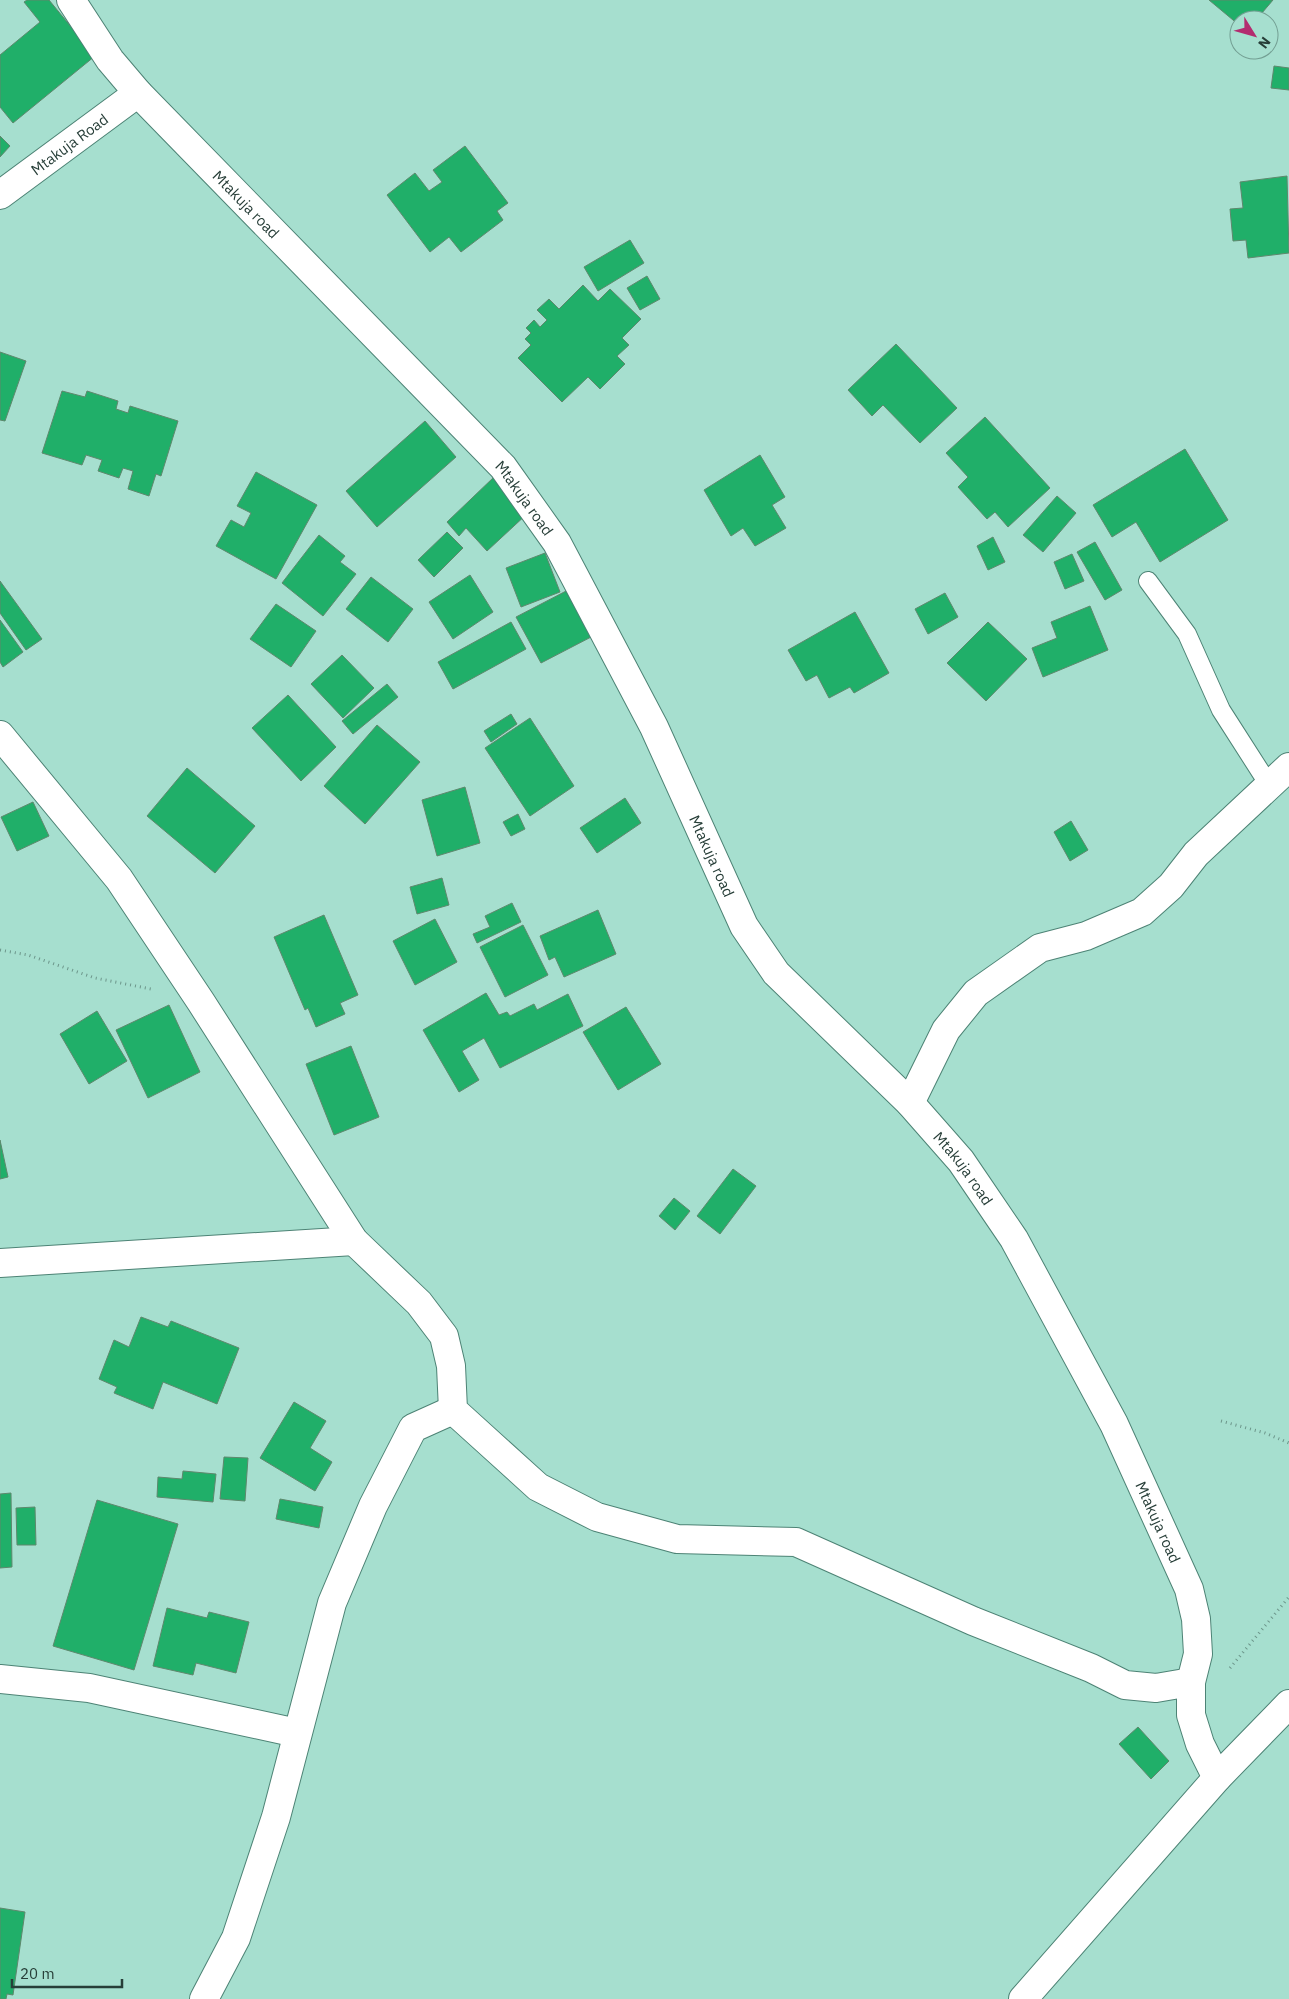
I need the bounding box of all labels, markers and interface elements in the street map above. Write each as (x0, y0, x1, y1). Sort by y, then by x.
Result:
north arrow (1229, 10, 1279, 60)
text: N (1254, 33, 1275, 52)
street label: Mtakuja Road (27, 109, 112, 179)
street label: Mtakuja road (209, 166, 284, 242)
street label: Mtakuja road (492, 456, 558, 539)
street label: Mtakuja road (686, 812, 739, 900)
street label: Mtakuja road (930, 1127, 998, 1208)
street label: Mtakuja road (1132, 1478, 1185, 1566)
scale bar (12, 1956, 122, 1988)
text: 20 m (20, 1964, 55, 1983)

